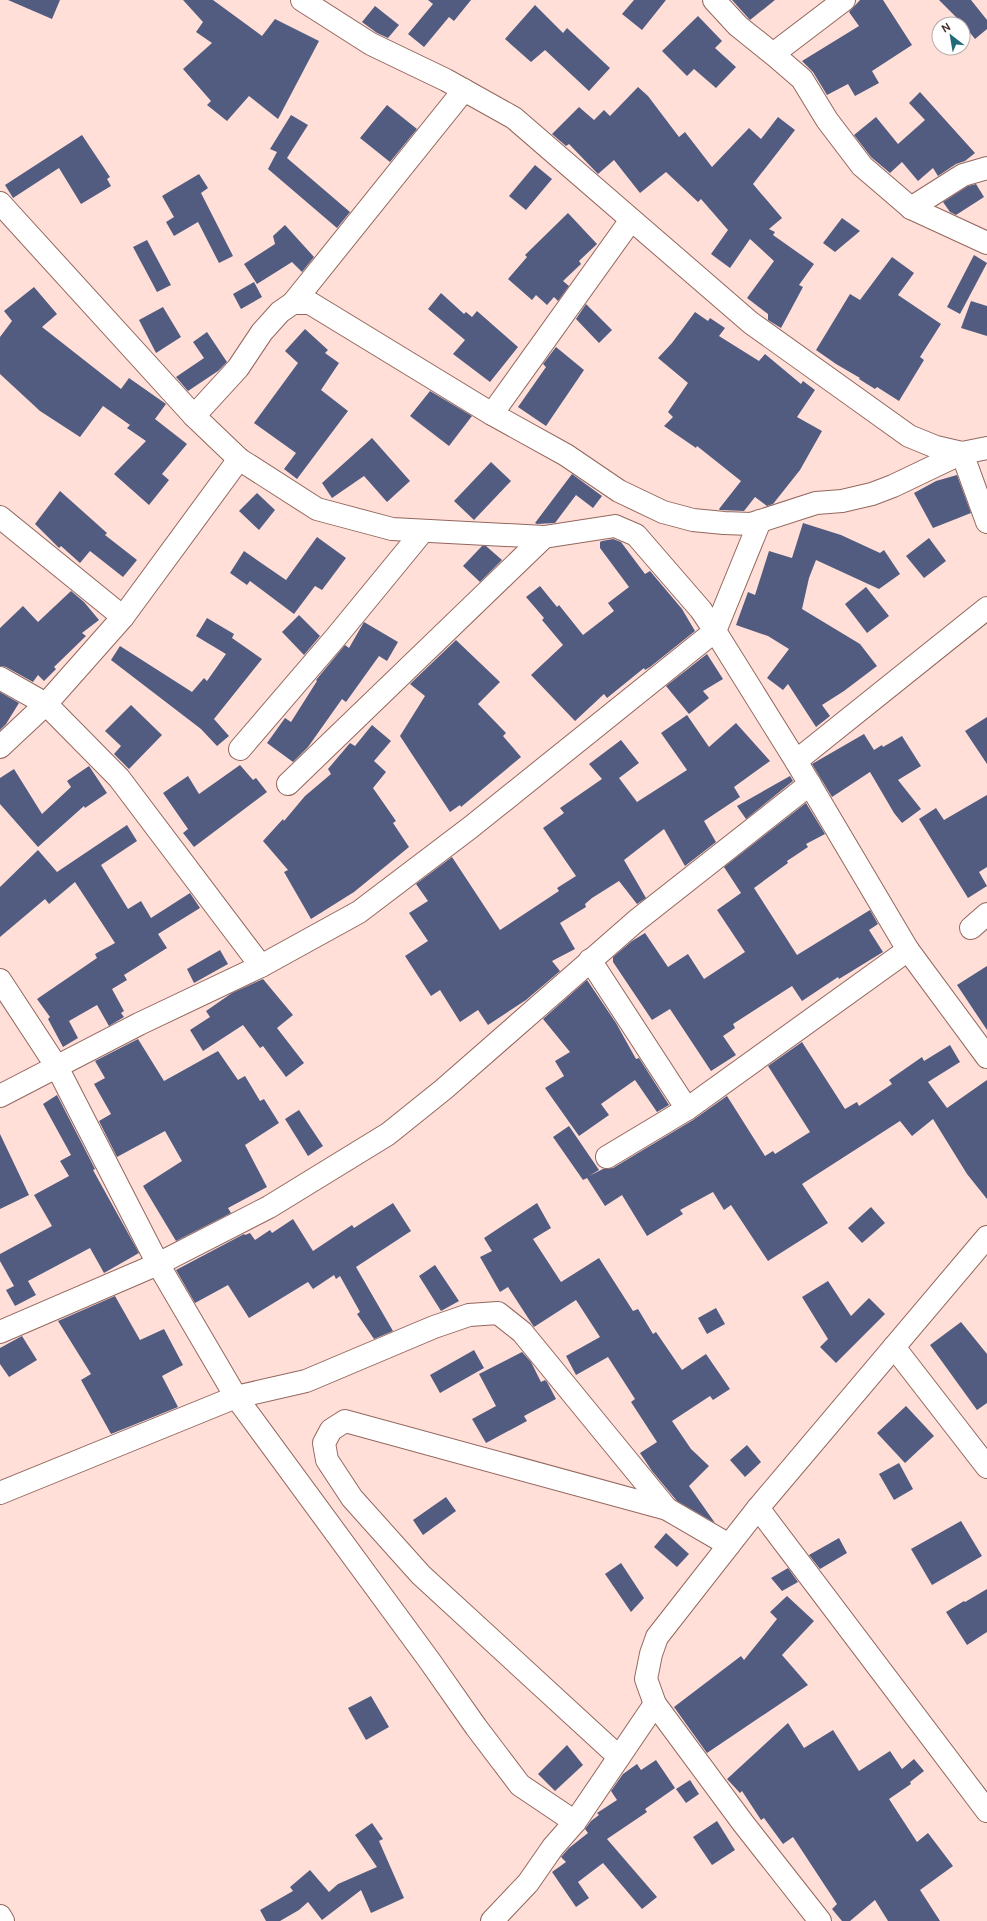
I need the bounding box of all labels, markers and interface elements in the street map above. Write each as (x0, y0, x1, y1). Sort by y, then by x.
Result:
north arrow (931, 16, 971, 56)
text: N (939, 19, 953, 35)

